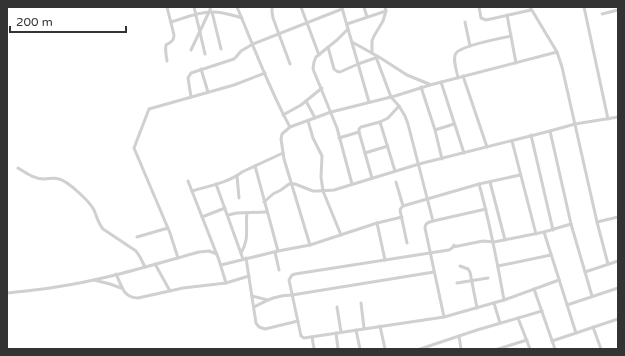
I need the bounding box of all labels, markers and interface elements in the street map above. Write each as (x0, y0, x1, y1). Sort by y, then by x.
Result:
scale bar (10, 8, 126, 34)
text: 200 m (16, 15, 53, 29)

